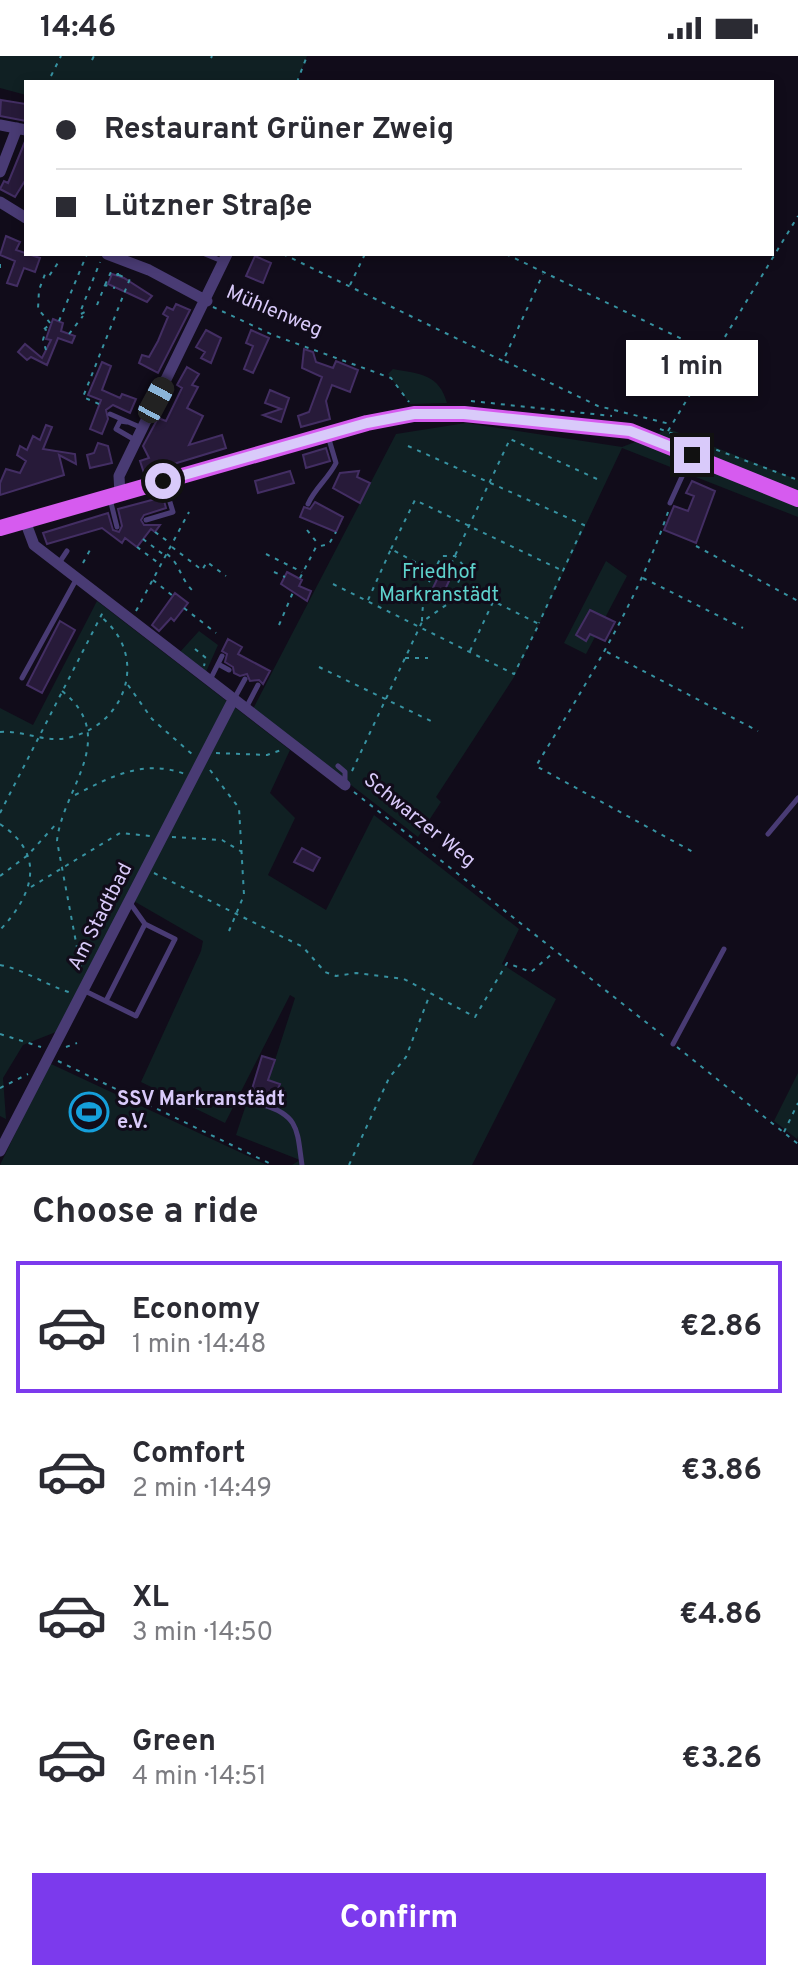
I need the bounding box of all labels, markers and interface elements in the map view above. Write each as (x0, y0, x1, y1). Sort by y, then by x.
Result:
text: 14:46 (40, 10, 116, 47)
text: Restaurant Grüner Zweig (104, 112, 454, 149)
text: Lützner Straße (104, 189, 313, 226)
street label: Mühlenweg (222, 280, 326, 344)
callout: 1 min (626, 339, 758, 395)
text: 1 min (661, 351, 723, 384)
car (134, 373, 178, 427)
route end (674, 437, 710, 473)
route start (145, 463, 181, 499)
park label: Friedhof Markranstädt (379, 560, 499, 609)
street label: Schwarzer Weg (358, 768, 480, 874)
street label: Am Stadtbad (63, 859, 139, 975)
place label: SSV Markranstädt e.V. (117, 1087, 285, 1136)
sports icon: SSV Markranstädt e.V. (68, 1091, 110, 1133)
text: Choose a ride (32, 1190, 258, 1236)
icon: car (36, 1291, 108, 1363)
text: Economy (132, 1292, 260, 1329)
text: €2.86 (680, 1309, 762, 1346)
text: 1 min · 14:48 (132, 1329, 267, 1362)
icon: car (36, 1435, 108, 1507)
text: Comfort (132, 1436, 245, 1473)
text: €3.86 (681, 1453, 762, 1490)
text: 2 min · 14:49 (132, 1473, 272, 1506)
icon: car (36, 1579, 108, 1651)
text: XL (132, 1580, 169, 1617)
text: €4.86 (679, 1597, 762, 1634)
text: 3 min · 14:50 (132, 1617, 273, 1650)
icon: car (36, 1723, 108, 1795)
text: Green (132, 1724, 216, 1761)
text: €3.26 (682, 1741, 762, 1778)
text: 4 min · 14:51 (132, 1761, 267, 1794)
button: Confirm (32, 1873, 766, 1965)

